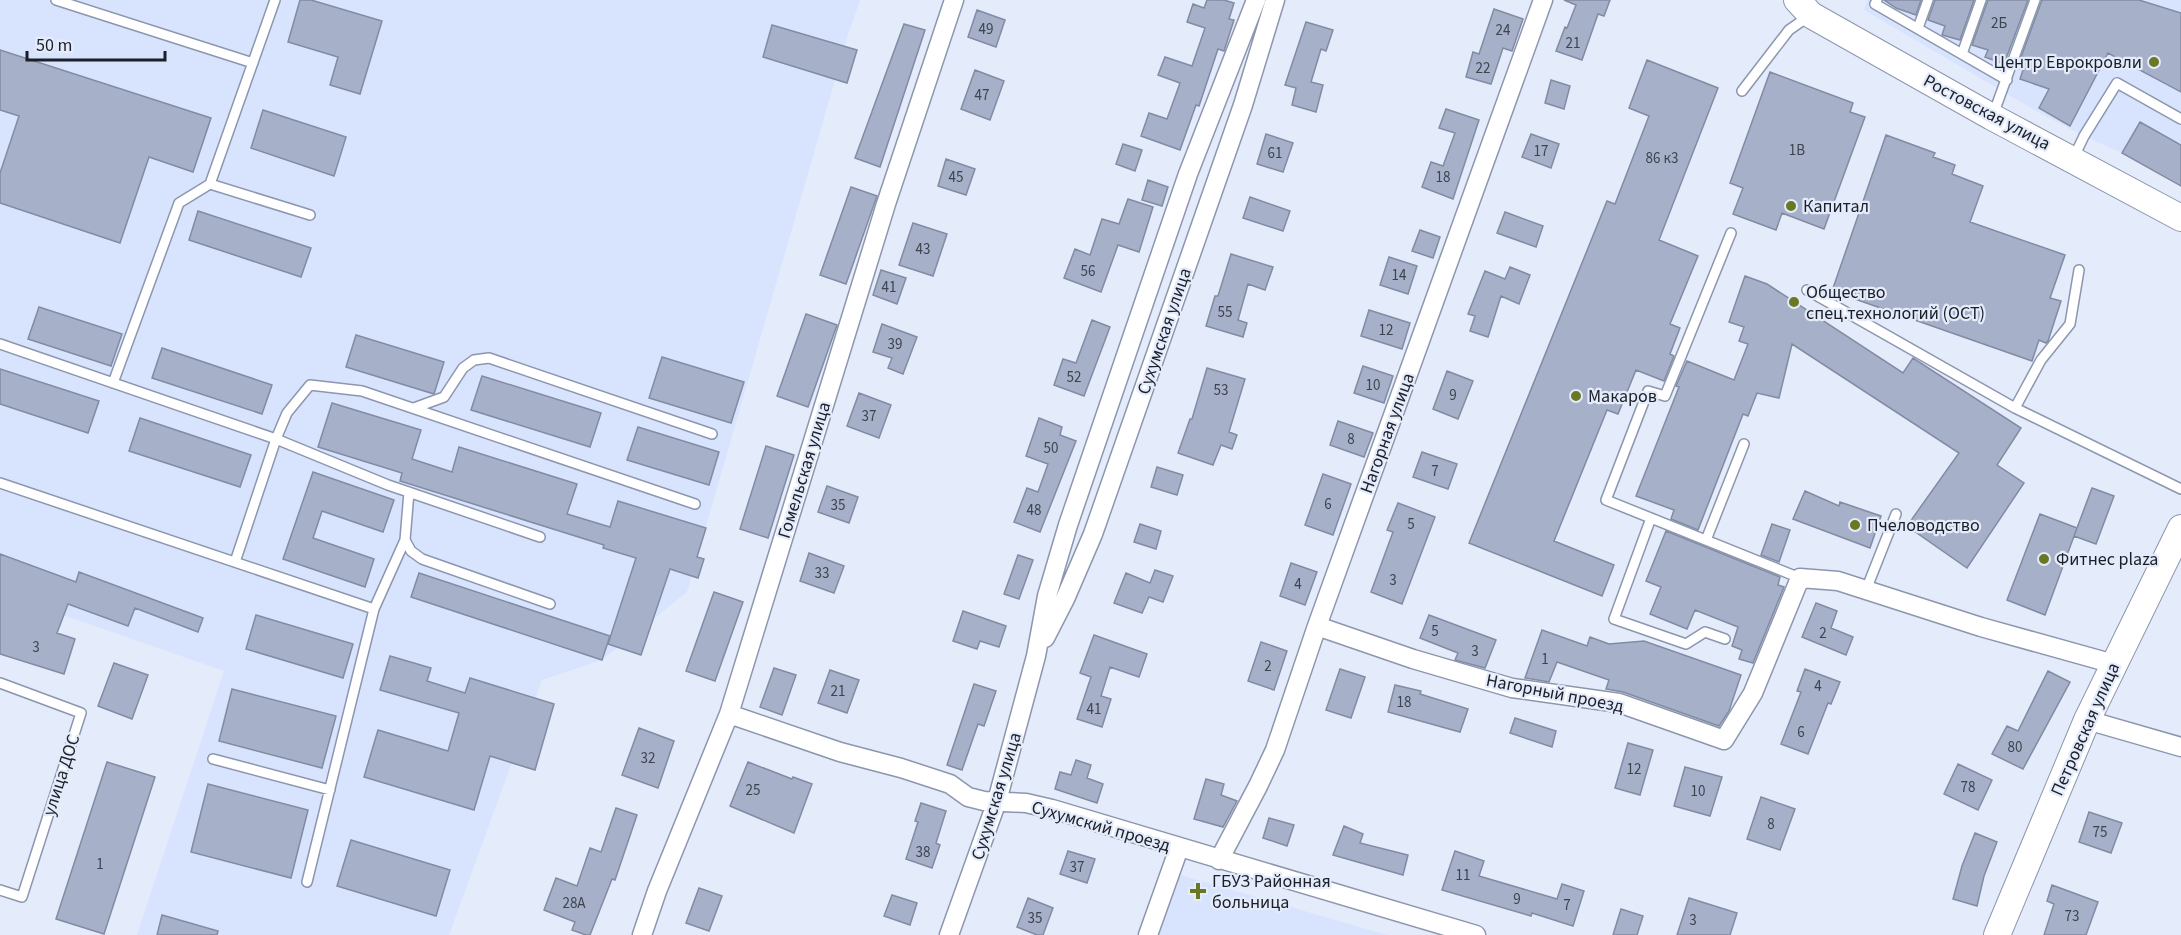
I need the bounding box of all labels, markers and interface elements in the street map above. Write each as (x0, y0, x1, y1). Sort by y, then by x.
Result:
house number: 2Б (1991, 13, 2007, 34)
house number: 49 (979, 19, 993, 40)
house number: 24 (1496, 20, 1511, 41)
scale bar (27, 24, 165, 62)
text: 50 m (36, 33, 72, 58)
house number: 21 (1566, 33, 1580, 54)
place label: Центр Еврокровли (1993, 50, 2142, 75)
marker: Центр Еврокровли (2147, 55, 2161, 69)
house number: 22 (1476, 58, 1490, 79)
street label: Ростовская улица (1919, 68, 2055, 156)
house number: 47 (975, 85, 989, 106)
house number: 1В (1789, 140, 1805, 161)
house number: 17 (1534, 141, 1548, 162)
house number: 61 (1268, 143, 1282, 164)
house number: 86 к3 (1646, 148, 1678, 169)
house number: 45 (949, 167, 963, 188)
house number: 18 (1436, 167, 1450, 188)
place label: Капитал (1803, 194, 1869, 219)
marker: Капитал (1784, 199, 1798, 213)
house number: 43 (916, 239, 930, 260)
house number: 56 (1081, 261, 1095, 282)
street label: Сухумская улица (1131, 265, 1198, 398)
house number: 14 (1392, 265, 1407, 286)
house number: 41 (882, 277, 896, 298)
place label: Общество спец.технологий (ОСТ) (1806, 280, 1985, 326)
marker: Общество спец.технологий (ОСТ) (1787, 295, 1801, 309)
house number: 55 (1218, 302, 1232, 323)
house number: 12 (1379, 320, 1393, 341)
house number: 39 (888, 334, 902, 355)
house number: 52 (1067, 367, 1081, 388)
street label: Нагорная улица (1354, 369, 1421, 497)
house number: 10 (1366, 375, 1380, 396)
house number: 53 (1214, 380, 1228, 401)
place label: Макаров (1588, 384, 1657, 409)
house number: 9 (1449, 385, 1457, 406)
marker: Макаров (1569, 389, 1583, 403)
street label: Гомельская улица (772, 399, 837, 542)
house number: 37 (862, 406, 876, 427)
house number: 8 (1347, 429, 1355, 450)
house number: 50 (1044, 438, 1058, 459)
house number: 7 (1431, 461, 1439, 482)
house number: 6 (1324, 494, 1332, 515)
house number: 35 (831, 495, 845, 516)
house number: 48 (1027, 500, 1041, 521)
place label: Пчеловодство (1867, 513, 1980, 538)
house number: 5 (1407, 514, 1415, 535)
marker: Пчеловодство (1848, 518, 1862, 532)
place label: Фитнес plaza (2056, 547, 2158, 572)
marker: Фитнес plaza (2037, 552, 2051, 566)
house number: 33 (815, 563, 829, 584)
house number: 3 (1389, 570, 1397, 591)
house number: 4 (1294, 574, 1302, 595)
house number: 5 (1431, 621, 1439, 642)
house number: 2 (1819, 623, 1827, 644)
house number: 3 (32, 637, 40, 658)
house number: 3 (1471, 641, 1479, 662)
house number: 1 (1541, 649, 1549, 670)
house number: 2 (1264, 656, 1272, 677)
street label: Петровская улица (2045, 659, 2126, 800)
street label: Нагорный проезд (1484, 668, 1626, 719)
house number: 4 (1814, 676, 1822, 697)
house number: 21 (831, 681, 845, 702)
house number: 18 (1397, 692, 1411, 713)
house number: 41 (1087, 699, 1101, 720)
house number: 6 (1797, 722, 1805, 743)
street label: Сухумская улица (965, 729, 1028, 863)
street label: улица ДОС (37, 731, 86, 819)
house number: 80 (2008, 737, 2022, 758)
house number: 32 (641, 748, 655, 769)
house number: 12 (1627, 759, 1641, 780)
house number: 78 (1961, 777, 1975, 798)
house number: 25 (746, 780, 760, 801)
house number: 10 (1691, 781, 1705, 802)
street label: Сухумский проезд (1028, 795, 1174, 858)
house number: 8 (1767, 814, 1775, 835)
house number: 75 (2093, 822, 2107, 843)
house number: 38 (916, 842, 930, 863)
house number: 1 (96, 854, 104, 875)
house number: 37 (1070, 857, 1084, 878)
house number: 11 (1456, 865, 1470, 886)
place label: ГБУЗ Районная больница (1212, 869, 1331, 915)
marker: ГБУЗ Районная больница (1189, 882, 1207, 900)
house number: 9 (1513, 889, 1521, 910)
house number: 28А (562, 893, 586, 914)
house number: 7 (1563, 895, 1571, 916)
house number: 73 (2065, 906, 2079, 927)
house number: 35 (1028, 908, 1042, 929)
house number: 3 (1689, 910, 1697, 931)

